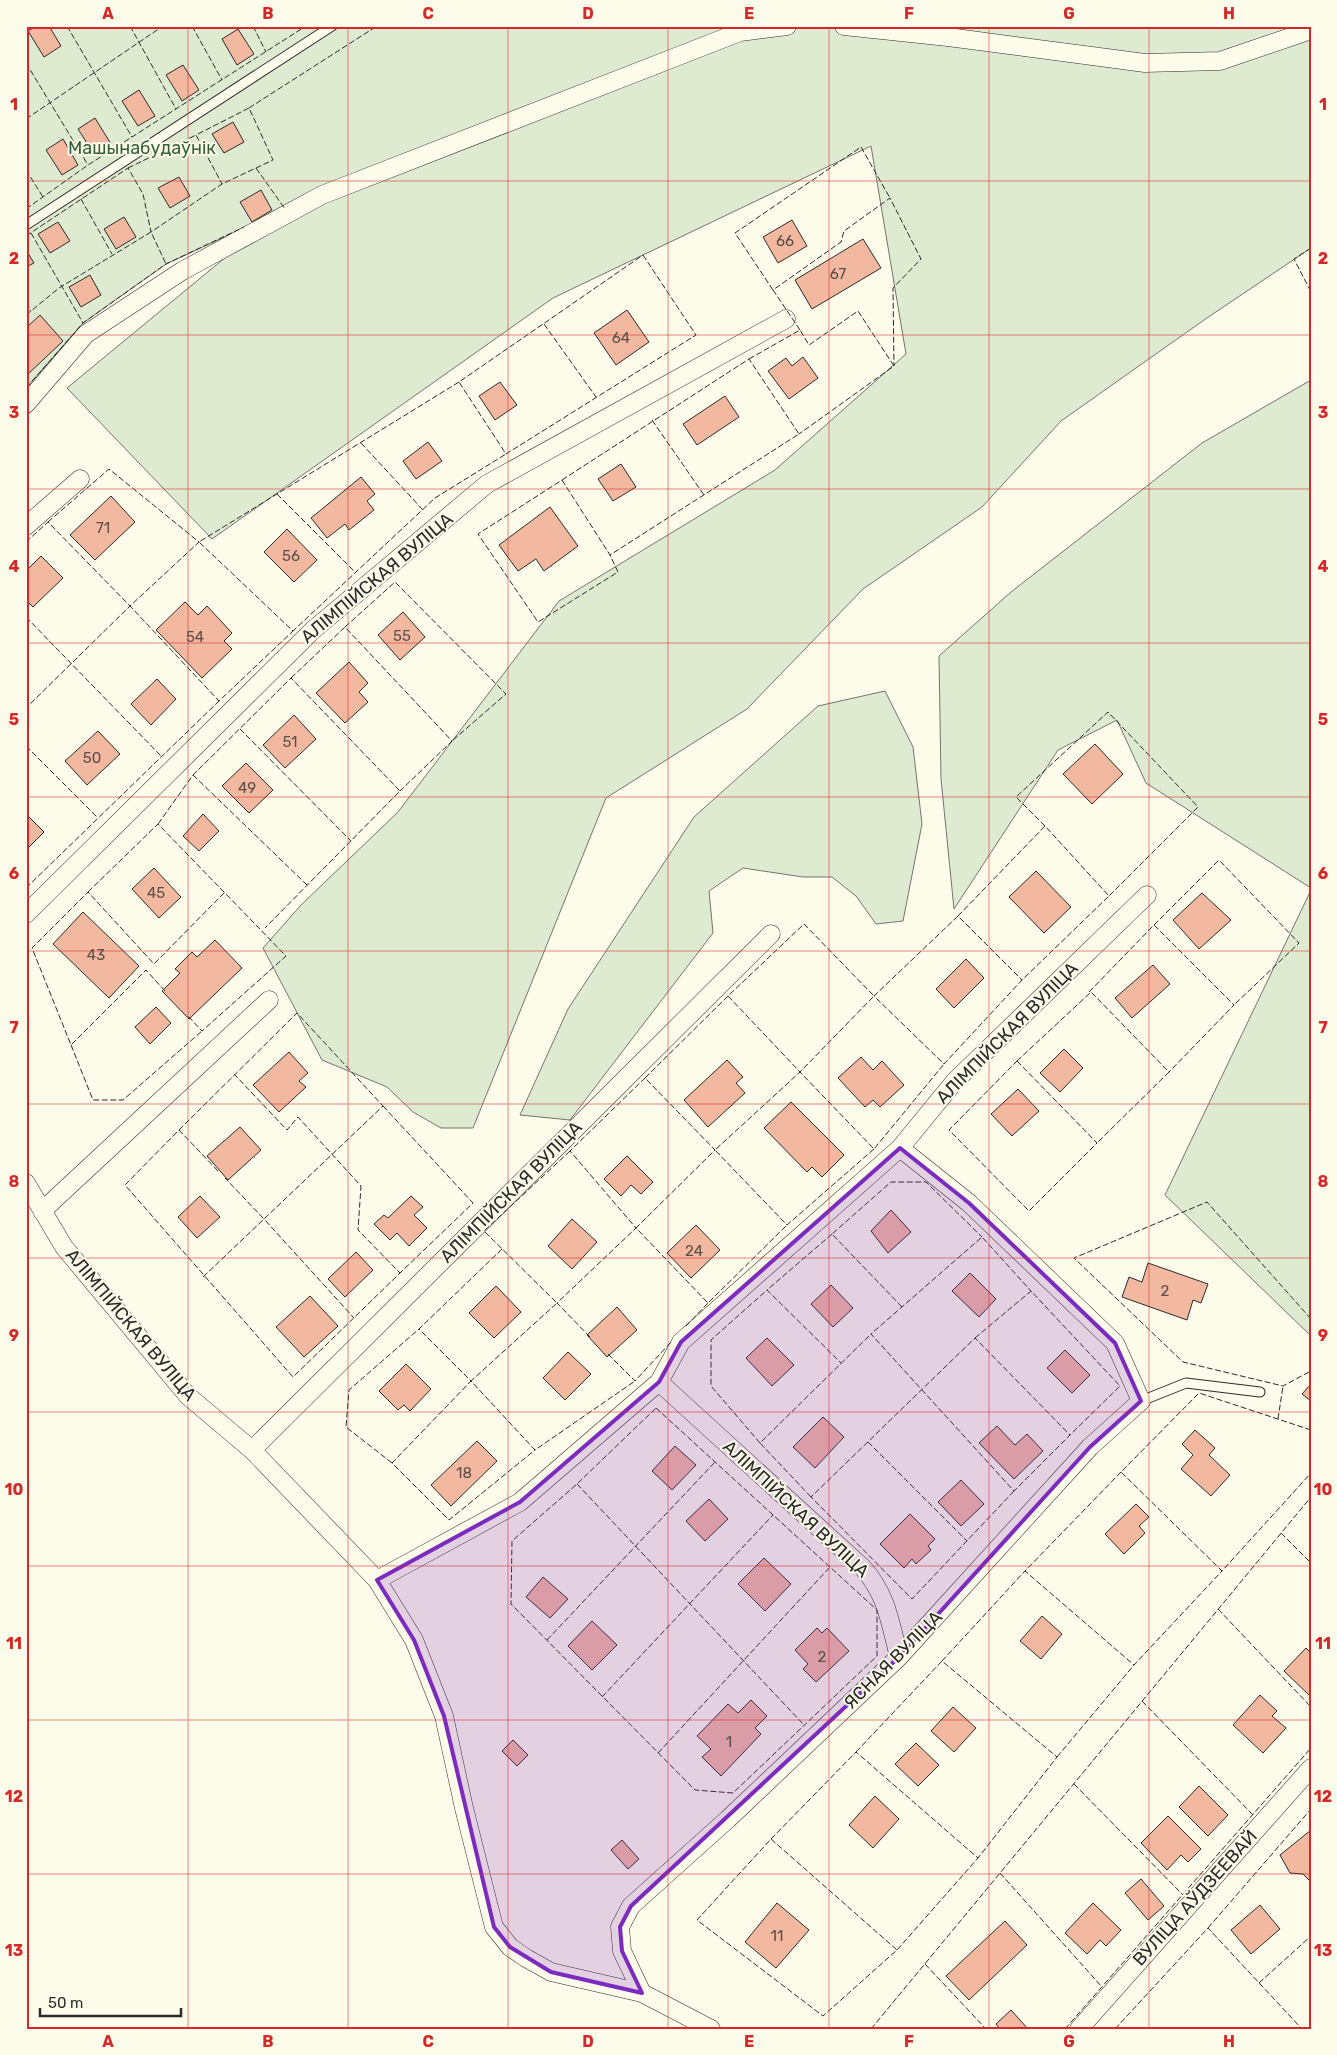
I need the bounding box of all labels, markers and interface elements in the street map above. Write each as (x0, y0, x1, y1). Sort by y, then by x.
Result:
text: A (102, 4, 114, 23)
text: B (262, 4, 274, 23)
text: C (422, 4, 434, 23)
text: D (582, 4, 594, 23)
text: E (744, 4, 754, 23)
text: F (904, 4, 914, 23)
text: G (1063, 4, 1075, 23)
text: H (1223, 4, 1235, 23)
text: 1 (10, 95, 18, 114)
text: 1 (1319, 95, 1327, 114)
park label: Машынабудаўнік (68, 137, 216, 159)
house number: 66 (776, 232, 794, 250)
text: 2 (9, 249, 19, 268)
text: 2 (1318, 249, 1328, 268)
house number: 67 (830, 265, 846, 283)
house number: 64 (612, 329, 630, 347)
text: 3 (9, 403, 19, 422)
text: 3 (1318, 403, 1328, 422)
street label: АЛІМПІЙСКАЯ ВУЛІЦА (296, 508, 458, 648)
house number: 71 (96, 519, 110, 537)
house number: 56 (282, 547, 300, 565)
text: 4 (9, 557, 20, 576)
text: 4 (1318, 557, 1329, 576)
house number: 55 (393, 627, 411, 645)
house number: 54 (186, 628, 204, 646)
text: 5 (9, 710, 19, 729)
text: 5 (1318, 710, 1328, 729)
house number: 51 (282, 733, 298, 751)
house number: 50 (83, 749, 101, 767)
house number: 49 (238, 779, 256, 797)
text: 6 (9, 864, 19, 883)
text: 6 (1318, 864, 1328, 883)
house number: 45 (147, 884, 165, 902)
house number: 43 (87, 946, 105, 964)
street label: АЛІМПІЙСКАЯ ВУЛІЦА (931, 957, 1083, 1109)
text: 7 (9, 1018, 19, 1037)
text: 7 (1318, 1018, 1328, 1037)
street label: АЛІМПІЙСКАЯ ВУЛІЦА (435, 1116, 587, 1268)
text: 8 (9, 1172, 20, 1191)
text: 8 (1318, 1172, 1329, 1191)
house number: 24 (685, 1242, 703, 1260)
street label: АЛІМПІЙСКАЯ ВУЛІЦА (61, 1244, 201, 1406)
house number: 2 (1161, 1282, 1170, 1300)
text: 9 (9, 1326, 19, 1345)
text: 9 (1318, 1326, 1328, 1345)
street label: АЛІМПІЙСКАЯ ВУЛІЦА (718, 1436, 874, 1582)
house number: 18 (456, 1464, 472, 1482)
text: 10 (5, 1480, 24, 1499)
text: 10 (1314, 1480, 1333, 1499)
street label: ЯСНАЯ ВУЛІЦА (839, 1606, 947, 1714)
text: 11 (6, 1634, 22, 1653)
text: 11 (1315, 1634, 1331, 1653)
house number: 2 (818, 1648, 827, 1666)
house number: 1 (726, 1733, 732, 1751)
text: 12 (5, 1787, 23, 1806)
text: 12 (1314, 1787, 1332, 1806)
street label: ВУЛІЦА АЎДЗЕЕВАЙ (1128, 1826, 1262, 1970)
house number: 11 (771, 1927, 783, 1945)
text: 13 (5, 1941, 23, 1960)
text: 13 (1314, 1941, 1332, 1960)
scale bar (40, 1985, 181, 2017)
text: 50 m (48, 1994, 83, 2012)
text: A (102, 2032, 114, 2051)
text: B (262, 2032, 274, 2051)
text: C (422, 2032, 434, 2051)
text: D (582, 2032, 594, 2051)
text: E (744, 2032, 754, 2051)
text: F (904, 2032, 914, 2051)
text: G (1063, 2032, 1075, 2051)
text: H (1223, 2032, 1235, 2051)

